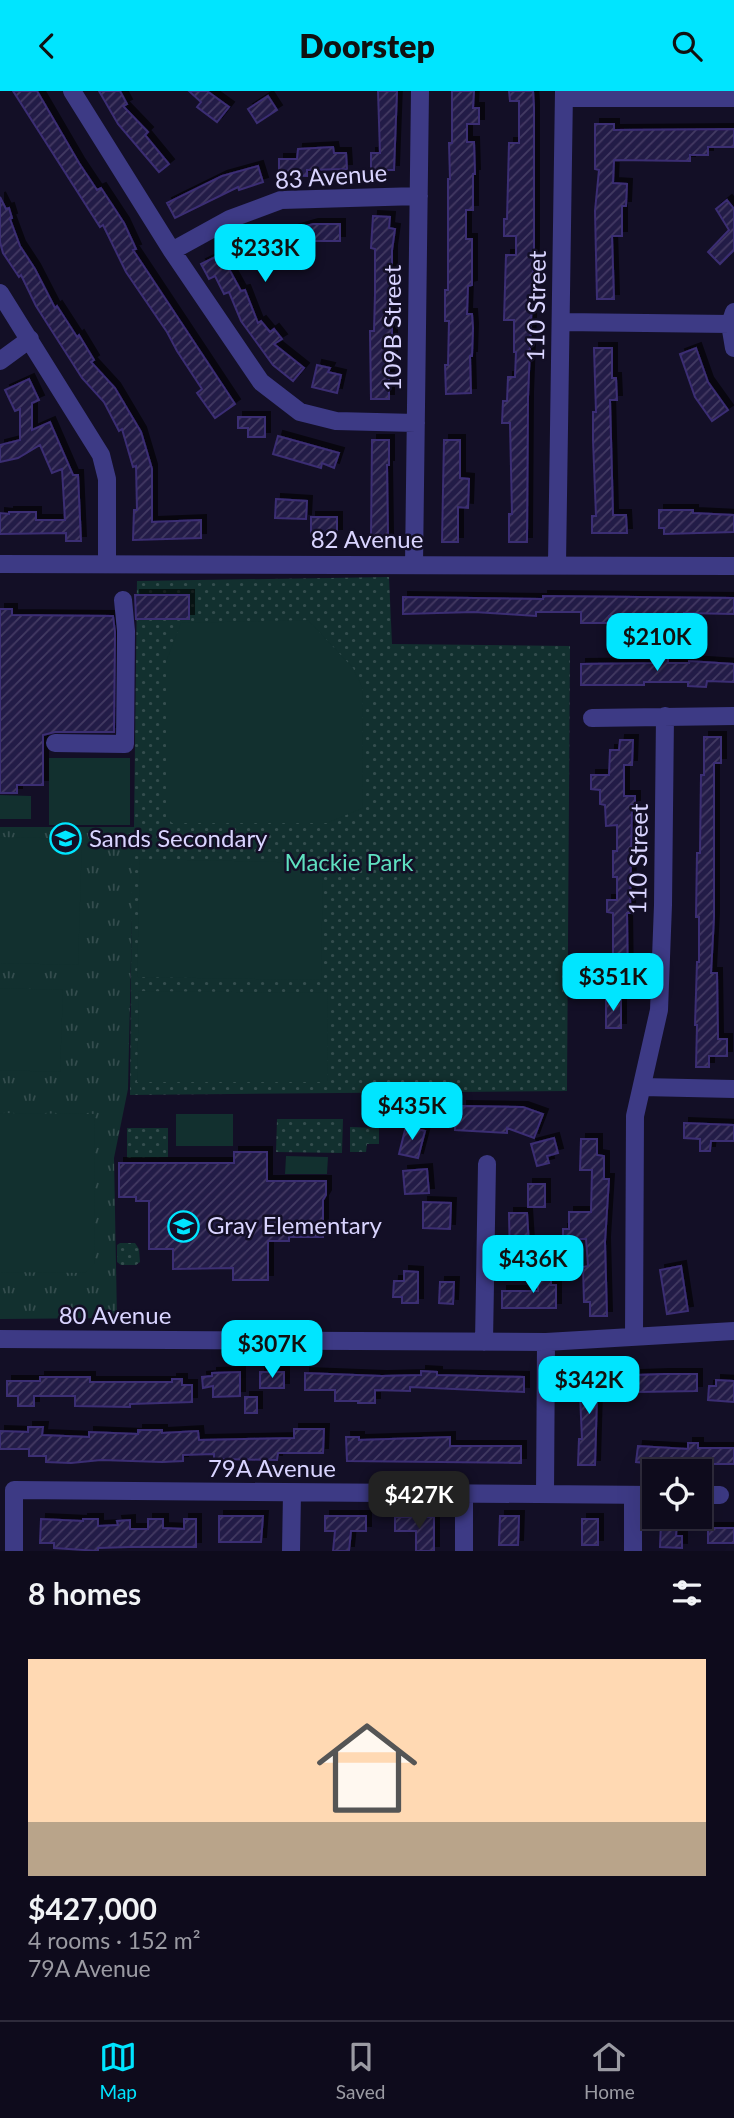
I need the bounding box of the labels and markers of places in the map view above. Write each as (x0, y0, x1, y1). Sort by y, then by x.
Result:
pin: $233K (216, 225, 314, 284)
pin: $210K (608, 613, 706, 673)
school or university icon: Sands Secondary (49, 822, 83, 856)
place label: Sands Secondary (89, 823, 268, 852)
pin: $351K (564, 953, 662, 1013)
pin: $435K (363, 1083, 461, 1142)
school or university icon: Gray Elementary (167, 1209, 201, 1243)
place label: Gray Elementary (207, 1210, 382, 1239)
pin: $436K (484, 1235, 582, 1295)
pin: $307K (223, 1321, 321, 1380)
pin: $342K (540, 1357, 638, 1416)
pin: $427K (370, 1471, 468, 1531)

